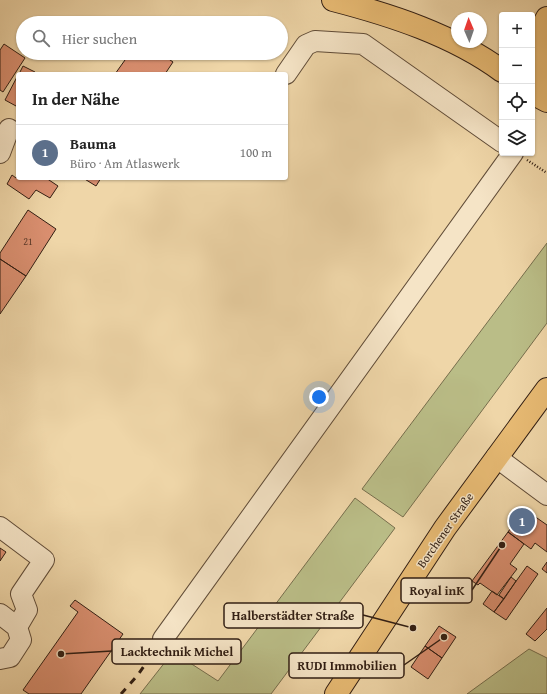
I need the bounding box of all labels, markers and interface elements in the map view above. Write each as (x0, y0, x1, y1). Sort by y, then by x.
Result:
north arrow (451, 12, 487, 48)
map controls (499, 12, 535, 156)
button: + (499, 12, 535, 48)
search box (16, 16, 288, 60)
icon: search (30, 27, 52, 49)
text: Hier suchen (62, 28, 137, 49)
button: − (499, 48, 535, 84)
button: locate (499, 84, 535, 120)
text: In der Nähe (32, 86, 120, 111)
button: layers (499, 120, 535, 156)
text: Bauma (70, 133, 116, 154)
text: 1 (42, 143, 48, 162)
text: 100 m (240, 143, 272, 162)
text: Büro · Am Atlaswerk (70, 154, 180, 173)
house number: 21 (23, 234, 33, 249)
your location (309, 387, 329, 407)
street label: Borchener Straße (413, 489, 478, 571)
pin: 1 (509, 506, 535, 536)
callout: Royal inK (401, 578, 472, 603)
text: Royal inK (410, 581, 465, 600)
callout: Halberstädter Straße (224, 603, 363, 628)
text: Halberstädter Straße (231, 606, 355, 625)
callout: Lacktechnik Michel (112, 639, 241, 664)
text: Lacktechnik Michel (121, 642, 233, 661)
callout: RUDI Immobilien (289, 653, 404, 678)
text: RUDI Immobilien (297, 656, 397, 675)

